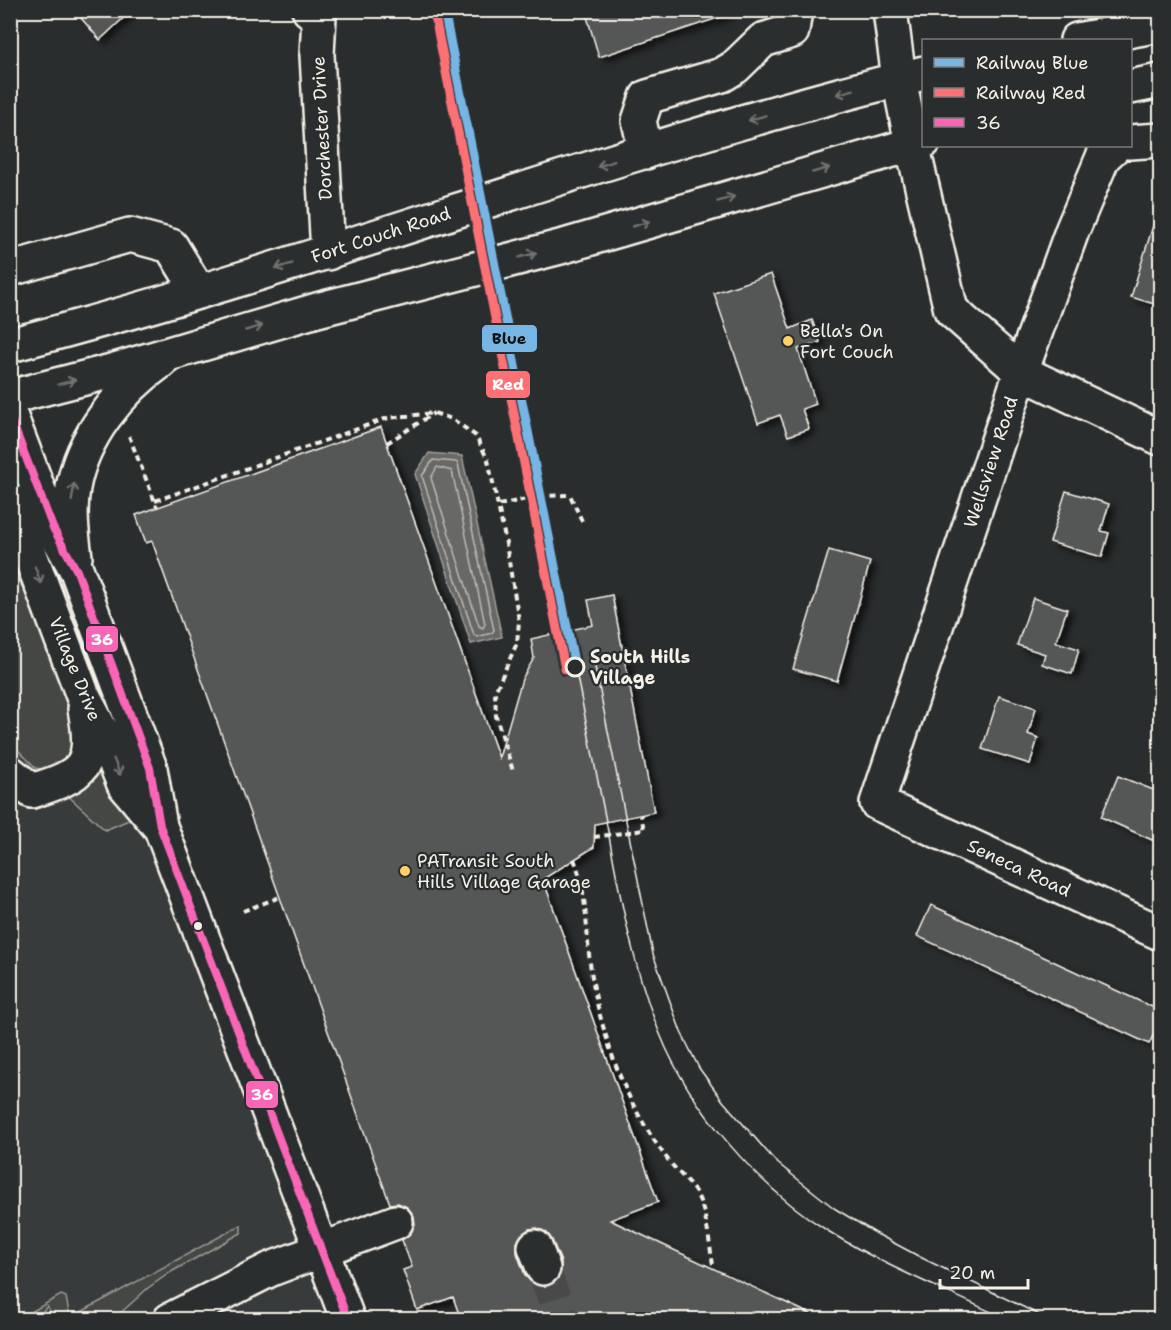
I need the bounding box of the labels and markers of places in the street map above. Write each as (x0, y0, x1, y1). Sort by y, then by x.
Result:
place label: Bella's On Fort Couch (800, 319, 894, 364)
marker: Bella's On Fort Couch (781, 334, 795, 348)
place label: South Hills Village (590, 645, 690, 690)
marker: South Hills Village (565, 657, 585, 677)
place label: PATransit South Hills Village Garage (417, 849, 591, 894)
marker: PATransit South Hills Village Garage (398, 864, 412, 878)
unlabelled marker (192, 920, 204, 932)

